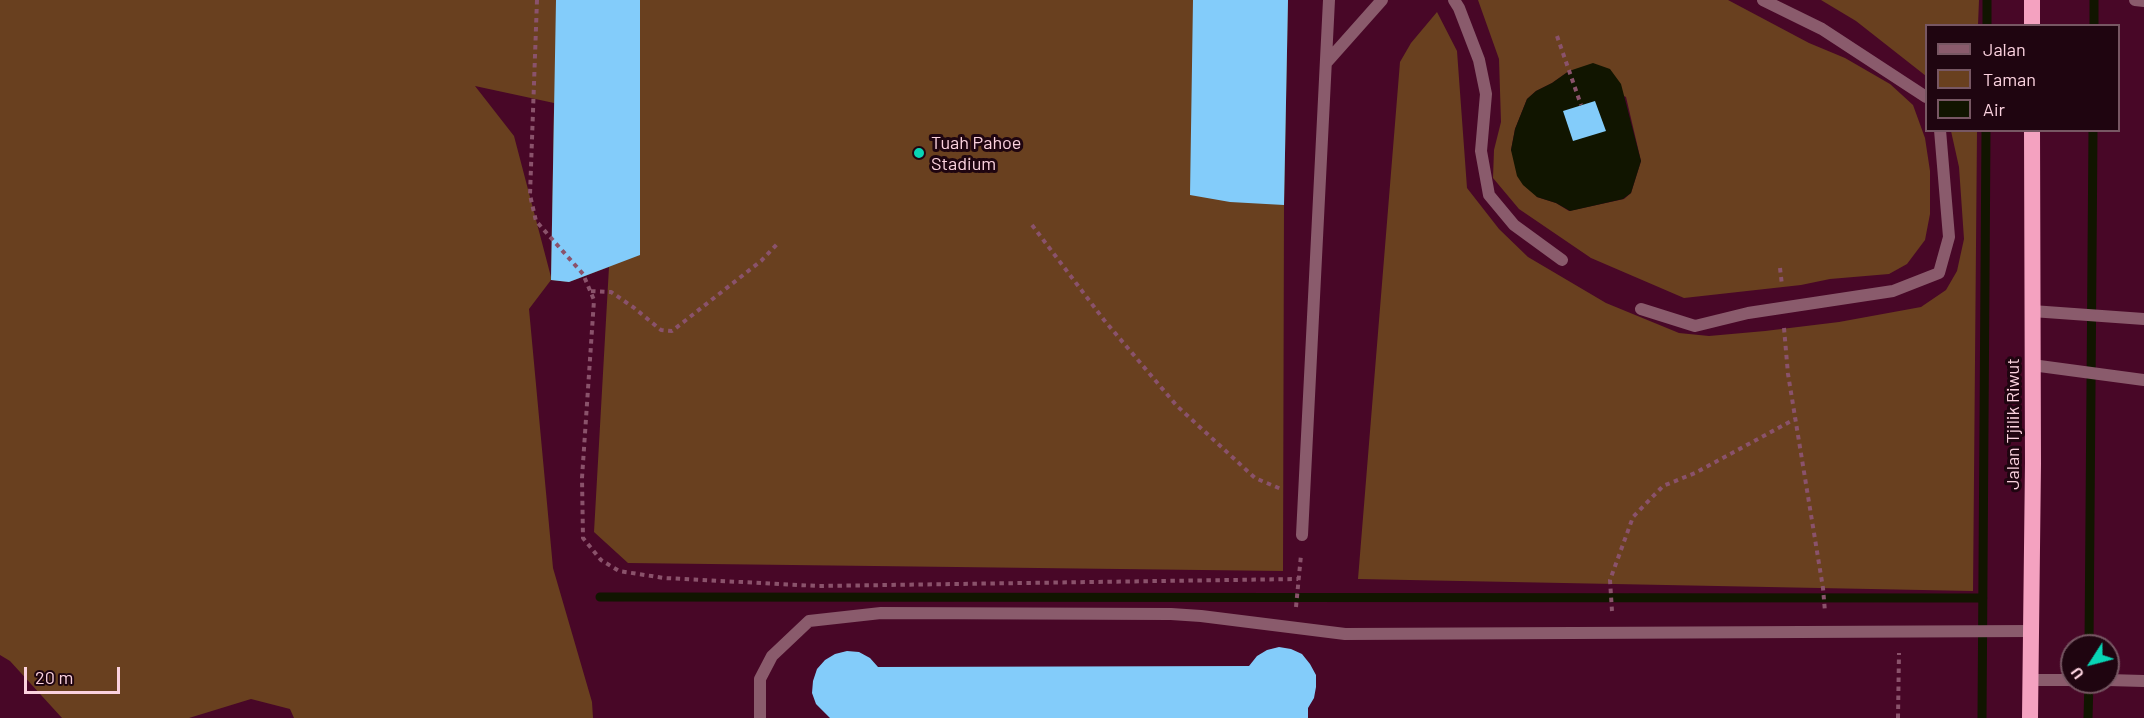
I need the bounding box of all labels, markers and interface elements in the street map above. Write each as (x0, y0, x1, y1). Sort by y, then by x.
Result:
legend (1925, 24, 2120, 132)
text: Jalan (1983, 38, 2026, 60)
text: Taman (1983, 68, 2036, 90)
text: Air (1983, 98, 2005, 120)
place label: Tuah Pahoe Stadium (931, 132, 1021, 174)
marker: Tuah Pahoe Stadium (912, 146, 926, 160)
street label: Jalan Tjilik Riwut (2002, 358, 2024, 490)
north arrow (2060, 634, 2120, 694)
scale bar (27, 655, 123, 693)
text: U (2066, 664, 2087, 683)
text: 20 m (35, 666, 73, 688)

